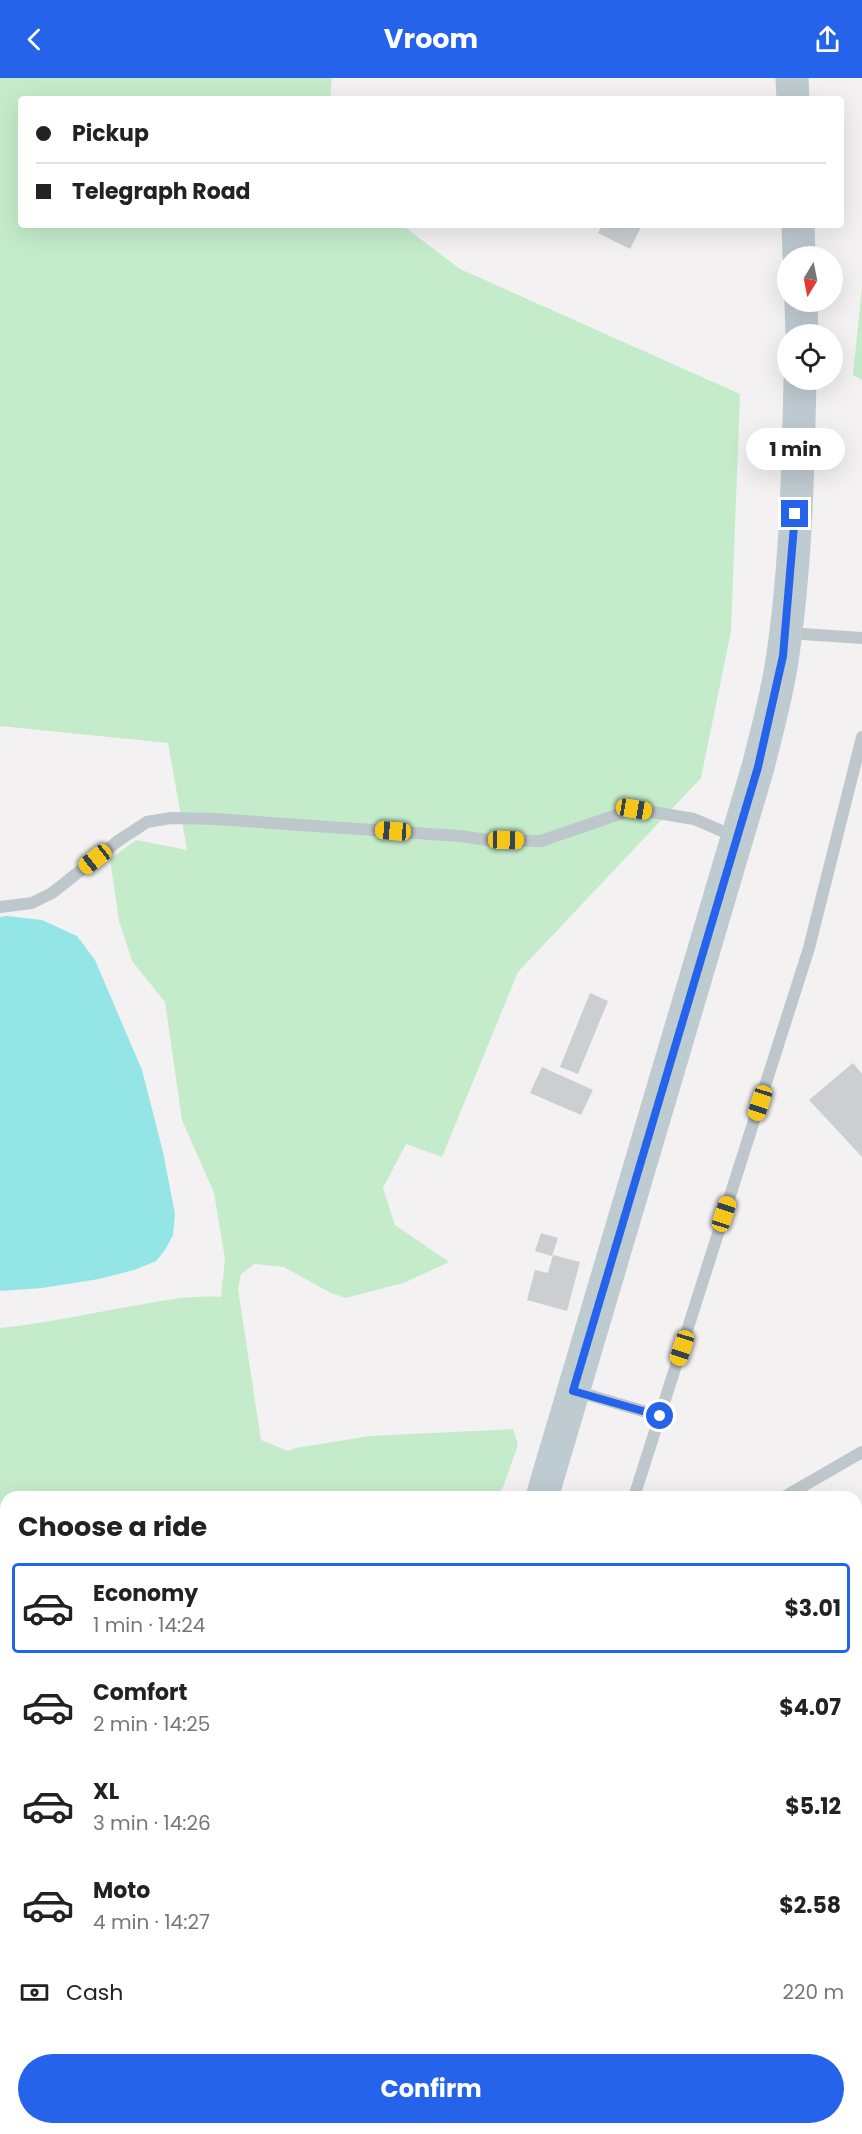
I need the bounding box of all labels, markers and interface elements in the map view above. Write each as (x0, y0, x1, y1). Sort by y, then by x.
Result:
text: Vroom (384, 20, 478, 57)
icon: back (18, 23, 51, 56)
icon: share (811, 23, 844, 56)
text: Pickup (72, 118, 149, 149)
text: Telegraph Road (72, 176, 251, 207)
north arrow (777, 246, 843, 312)
map controls (777, 246, 843, 390)
button: locate (777, 324, 843, 390)
callout: 1 min (746, 427, 844, 469)
text: 1 min (769, 435, 822, 463)
route end (781, 500, 808, 527)
car (615, 797, 653, 821)
car (374, 821, 412, 841)
car (488, 831, 524, 849)
car (75, 841, 115, 877)
car (746, 1083, 774, 1123)
car (710, 1194, 738, 1234)
car (668, 1328, 696, 1368)
route start (646, 1402, 673, 1429)
text: Choose a ride (18, 1508, 207, 1545)
text: Economy (93, 1578, 198, 1609)
icon: car (21, 1581, 75, 1635)
text: $3.01 (784, 1593, 841, 1624)
text: 1 min · 14:24 (93, 1611, 205, 1639)
text: Comfort (93, 1677, 187, 1708)
icon: car (21, 1680, 75, 1734)
text: $4.07 (779, 1692, 841, 1723)
text: 2 min · 14:25 (93, 1710, 210, 1738)
text: XL (93, 1776, 119, 1807)
icon: car (21, 1779, 75, 1833)
text: $5.12 (785, 1791, 841, 1822)
text: 3 min · 14:26 (93, 1809, 211, 1837)
text: Moto (93, 1875, 150, 1906)
icon: car (21, 1878, 75, 1932)
text: $2.58 (779, 1890, 841, 1921)
text: 4 min · 14:27 (93, 1908, 210, 1936)
icon: cash (18, 1976, 51, 2009)
text: Cash (66, 1977, 123, 2008)
text: 220 m (783, 1978, 844, 2006)
button: Confirm (18, 2054, 844, 2123)

